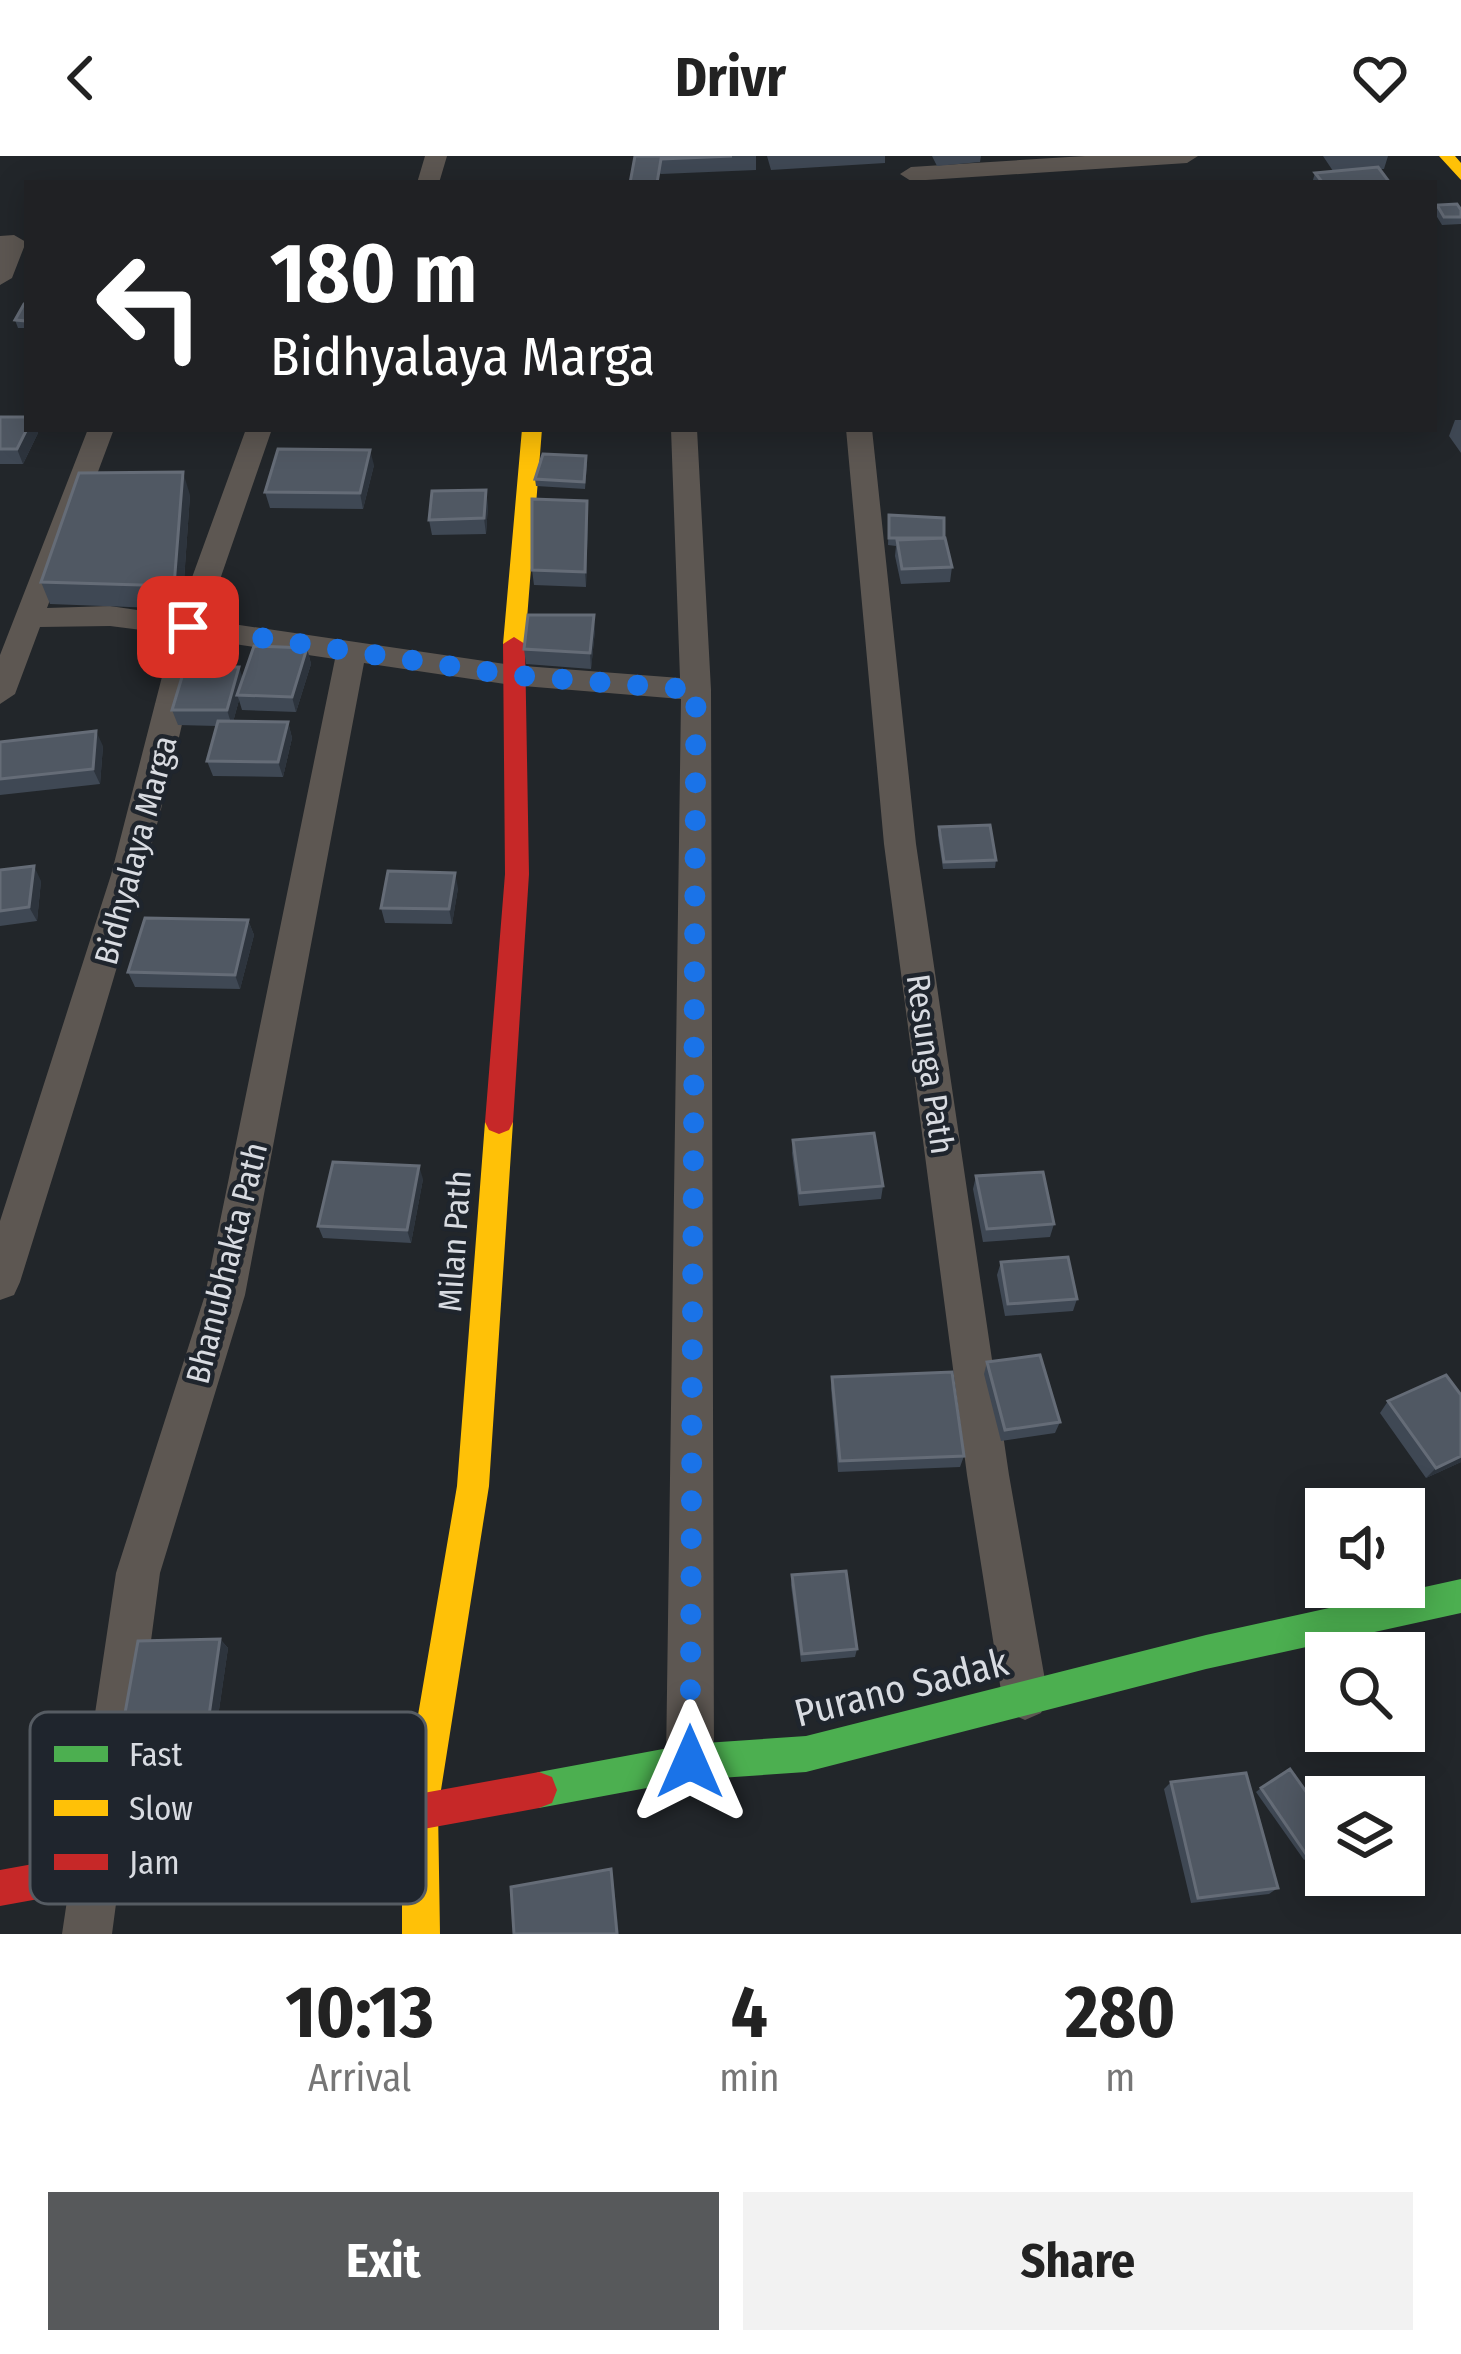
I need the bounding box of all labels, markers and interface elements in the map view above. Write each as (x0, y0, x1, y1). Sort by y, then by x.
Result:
icon: back (48, 45, 114, 111)
icon: heart (1347, 45, 1413, 111)
text: Drivr (675, 46, 786, 110)
text: 180 m (270, 223, 477, 324)
icon: left (72, 228, 228, 384)
text: Bidhyalaya Marga (270, 325, 655, 389)
pin (137, 576, 239, 678)
icon: arrive (155, 594, 221, 660)
street label: Bidhyalaya Marga (86, 731, 186, 969)
street label: Resunga Path (898, 972, 962, 1157)
street label: Bhanubhakta Path (178, 1139, 276, 1388)
street label: Milan Path (430, 1169, 480, 1313)
map controls (1305, 1488, 1425, 1896)
button: sound (1305, 1488, 1425, 1608)
button: search (1305, 1632, 1425, 1752)
street label: Purano Sadak (790, 1639, 1013, 1737)
position arrow (627, 1699, 753, 1825)
legend (30, 1712, 426, 1904)
text: Fast (129, 1735, 183, 1775)
button: layers (1305, 1776, 1425, 1896)
text: Slow (129, 1789, 193, 1829)
text: Jam (129, 1843, 180, 1883)
text: 10:13 (285, 1970, 434, 2056)
text: 4 (731, 1970, 768, 2056)
text: 280 (1065, 1970, 1176, 2056)
text: Arrival (308, 2055, 411, 2101)
text: min (719, 2055, 780, 2101)
text: m (1105, 2055, 1135, 2101)
button: Exit (48, 2192, 719, 2330)
button: Share (743, 2192, 1413, 2330)

